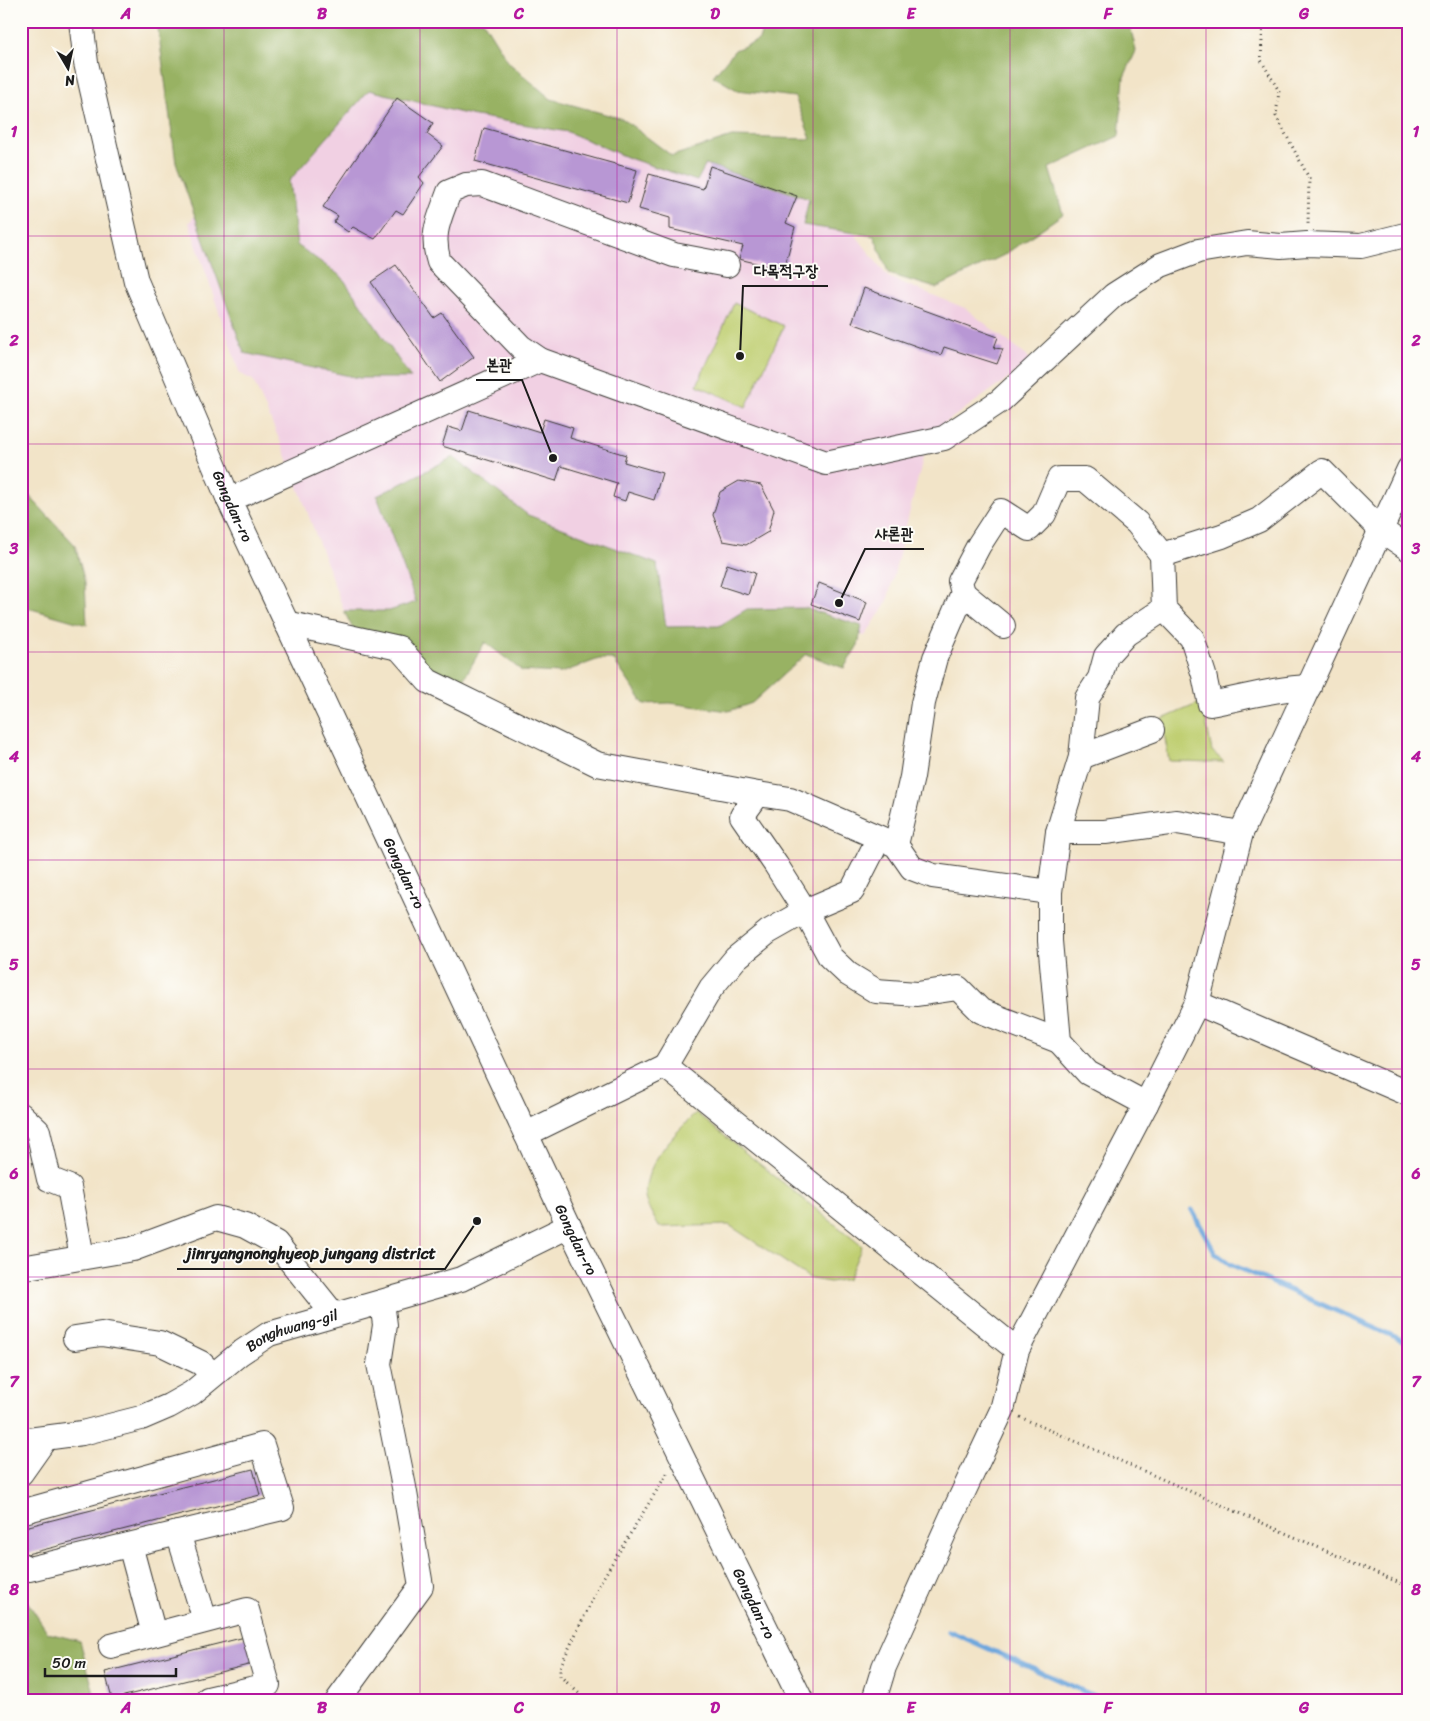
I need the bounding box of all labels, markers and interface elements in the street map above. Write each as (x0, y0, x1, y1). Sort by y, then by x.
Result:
text: A (120, 0, 131, 28)
text: B (317, 0, 328, 28)
text: C (513, 0, 525, 28)
text: D (710, 0, 720, 28)
text: E (907, 0, 917, 28)
text: F (1103, 0, 1114, 28)
text: G (1298, 0, 1310, 28)
north arrow (42, 42, 92, 92)
text: N (63, 67, 78, 93)
text: 1 (11, 117, 18, 146)
text: 1 (1413, 117, 1420, 146)
callout: 다목적구장 (743, 255, 828, 286)
text: 다목적구장 (754, 256, 818, 285)
text: 2 (8, 326, 19, 355)
text: 2 (1410, 326, 1421, 355)
callout: 본관 (476, 349, 522, 380)
text: 본관 (486, 350, 512, 379)
street label: Gongdan-ro (205, 466, 260, 547)
callout: 샤론관 (865, 518, 924, 549)
text: 샤론관 (874, 519, 913, 548)
text: 3 (9, 534, 19, 563)
text: 3 (1411, 534, 1421, 563)
text: 4 (8, 742, 19, 771)
text: 4 (1410, 742, 1421, 771)
street label: Gongdan-ro (376, 833, 432, 914)
text: 5 (9, 950, 19, 979)
text: 5 (1411, 950, 1421, 979)
text: 6 (8, 1159, 19, 1188)
text: 6 (1410, 1159, 1421, 1188)
street label: Gongdan-ro (548, 1200, 605, 1281)
callout: jinryangnonghyeop jungang district (177, 1238, 445, 1269)
text: jinryangnonghyeop jungang district (182, 1239, 436, 1268)
street label: Bonghwang-gil (240, 1302, 342, 1359)
text: 7 (9, 1367, 20, 1396)
text: 7 (1411, 1367, 1422, 1396)
street label: Gongdan-ro (725, 1563, 783, 1644)
text: 8 (8, 1575, 19, 1604)
text: 8 (1410, 1575, 1421, 1604)
scale bar (45, 1646, 176, 1678)
text: 50 m (52, 1650, 87, 1676)
text: A (120, 1693, 131, 1721)
text: B (317, 1693, 328, 1721)
text: C (513, 1693, 525, 1721)
text: D (710, 1693, 720, 1721)
text: E (907, 1693, 917, 1721)
text: F (1103, 1693, 1114, 1721)
text: G (1298, 1693, 1310, 1721)

